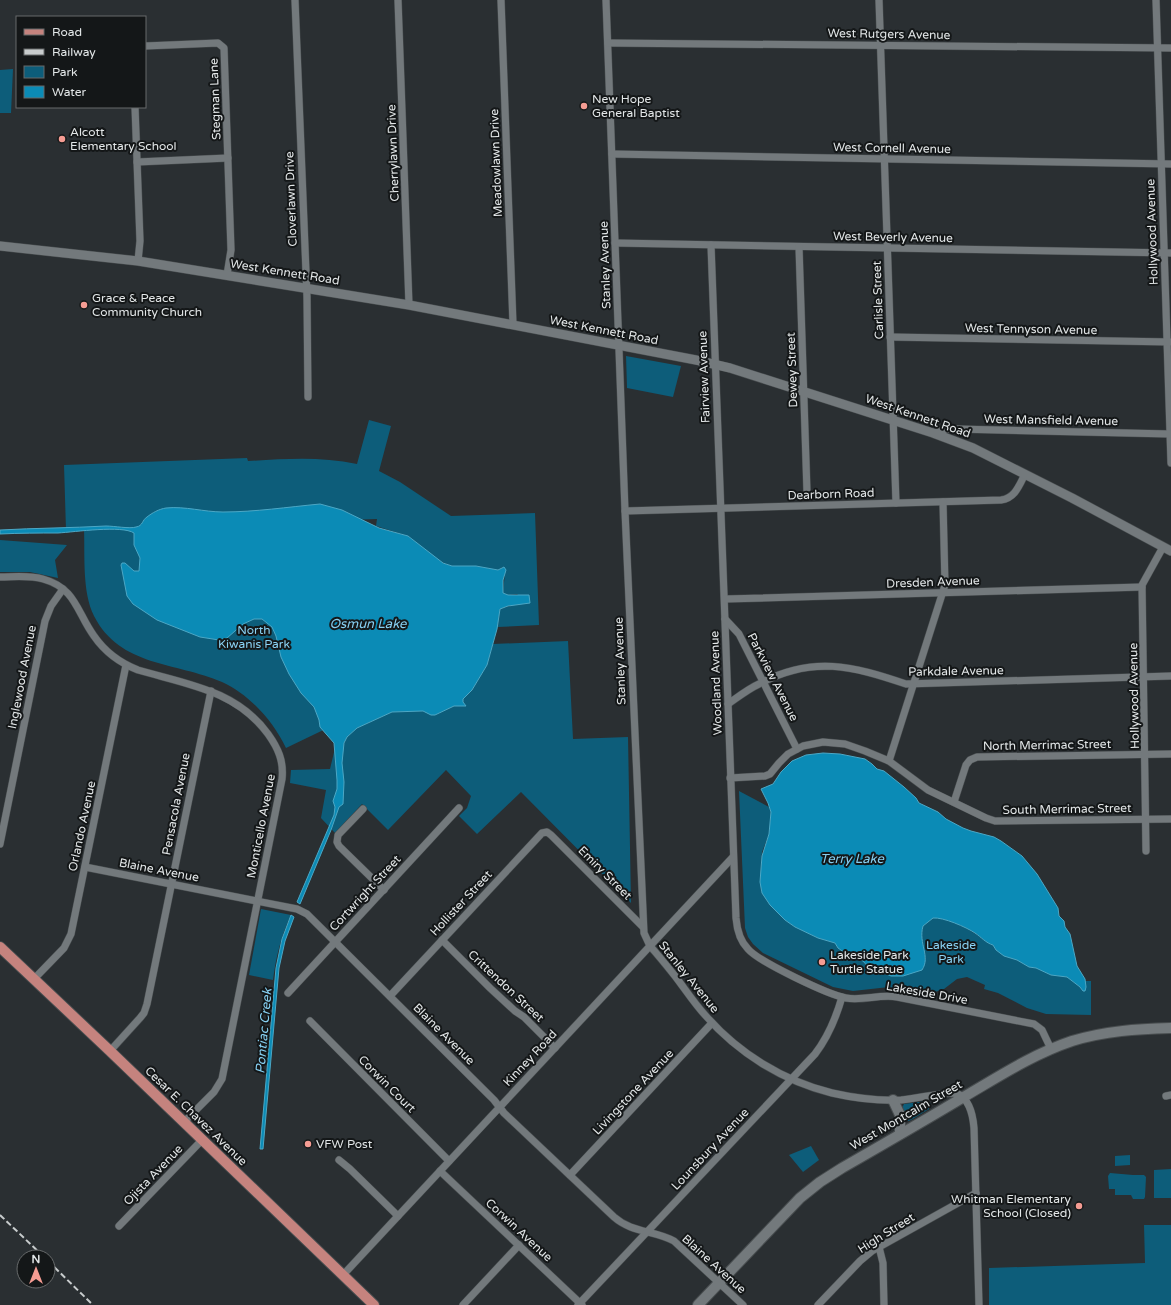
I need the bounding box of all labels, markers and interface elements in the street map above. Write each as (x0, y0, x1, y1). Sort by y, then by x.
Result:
legend (16, 16, 146, 108)
text: Road (52, 25, 82, 39)
street label: West Rutgers Avenue (827, 26, 951, 42)
text: Railway (52, 45, 96, 59)
street label: Stegman Lane (207, 58, 223, 140)
text: Park (52, 65, 78, 79)
text: Water (52, 85, 87, 99)
place label: New Hope General Baptist (592, 92, 680, 120)
marker: New Hope General Baptist (579, 101, 589, 111)
street label: Cherrylawn Drive (384, 104, 402, 202)
street label: Meadowlawn Drive (487, 108, 505, 217)
place label: Alcott Elementary School (70, 125, 177, 153)
marker: Alcott Elementary School (57, 134, 67, 144)
street label: West Cornell Avenue (833, 140, 951, 156)
street label: Cloverlawn Drive (282, 151, 300, 247)
street label: Hollywood Avenue (1143, 178, 1161, 285)
street label: Stanley Avenue (596, 221, 614, 309)
street label: West Beverly Avenue (833, 229, 953, 245)
street label: West Kennett Road (229, 256, 341, 288)
street label: Carlisle Street (870, 260, 886, 340)
place label: Grace & Peace Community Church (92, 291, 202, 319)
marker: Grace & Peace Community Church (79, 300, 89, 310)
street label: West Kennett Road (548, 313, 660, 347)
street label: West Tennyson Avenue (965, 321, 1098, 337)
street label: Fairview Avenue (695, 330, 713, 423)
street label: Dewey Street (784, 332, 800, 408)
street label: West Kennett Road (863, 391, 973, 441)
street label: West Mansfield Avenue (984, 412, 1118, 428)
street label: Dearborn Road (787, 485, 875, 503)
street label: Dresden Avenue (886, 573, 980, 591)
water label: Osmun Lake (330, 616, 407, 632)
street label: Stanley Avenue (611, 617, 629, 705)
park label: North Kiwanis Park (218, 623, 290, 651)
street label: Inglewood Avenue (5, 624, 39, 730)
street label: Woodland Avenue (707, 630, 725, 735)
street label: Parkview Avenue (745, 630, 801, 724)
street label: Hollywood Avenue (1126, 643, 1142, 749)
street label: Parkdale Avenue (908, 663, 1004, 679)
street label: North Merrimac Street (983, 737, 1112, 753)
street label: Pensacola Avenue (159, 751, 193, 856)
street label: Monticello Avenue (244, 772, 278, 879)
street label: Orlando Avenue (66, 779, 98, 873)
street label: South Merrimac Street (1002, 801, 1132, 817)
street label: Emiry Street (575, 843, 635, 903)
water label: Terry Lake (820, 851, 885, 867)
street label: Cortwright Street (326, 852, 404, 934)
street label: Blaine Avenue (118, 855, 200, 885)
street label: Hollister Street (427, 867, 495, 939)
street label: Stanley Avenue (656, 938, 722, 1016)
park label: Lakeside Park (926, 938, 976, 966)
street label: Crittendon Street (465, 947, 547, 1025)
place label: Lakeside Park Turtle Statue (830, 948, 909, 976)
marker: Lakeside Park Turtle Statue (817, 957, 827, 967)
street label: Lakeside Drive (885, 979, 969, 1007)
water label: Pontiac Creek (252, 987, 276, 1074)
street label: Blaine Avenue (410, 1000, 478, 1068)
street label: Kinney Road (500, 1027, 560, 1089)
street label: Livingstone Avenue (590, 1046, 676, 1138)
street label: Corwin Court (356, 1053, 419, 1116)
street label: Cesar E. Chavez Avenue (142, 1064, 250, 1169)
street label: West Montcalm Street (848, 1077, 965, 1153)
street label: Lounsbury Avenue (669, 1105, 752, 1193)
place label: VFW Post (316, 1137, 373, 1151)
marker: VFW Post (303, 1139, 313, 1149)
street label: Ojista Avenue (121, 1142, 186, 1208)
place label: Whitman Elementary School (Closed) (951, 1192, 1072, 1220)
street label: Corwin Avenue (483, 1196, 555, 1265)
marker: Whitman Elementary School (Closed) (1074, 1201, 1084, 1211)
street label: High Street (855, 1210, 917, 1256)
street label: Blaine Avenue (679, 1232, 749, 1296)
north arrow (16, 1249, 56, 1289)
text: N (32, 1253, 40, 1266)

